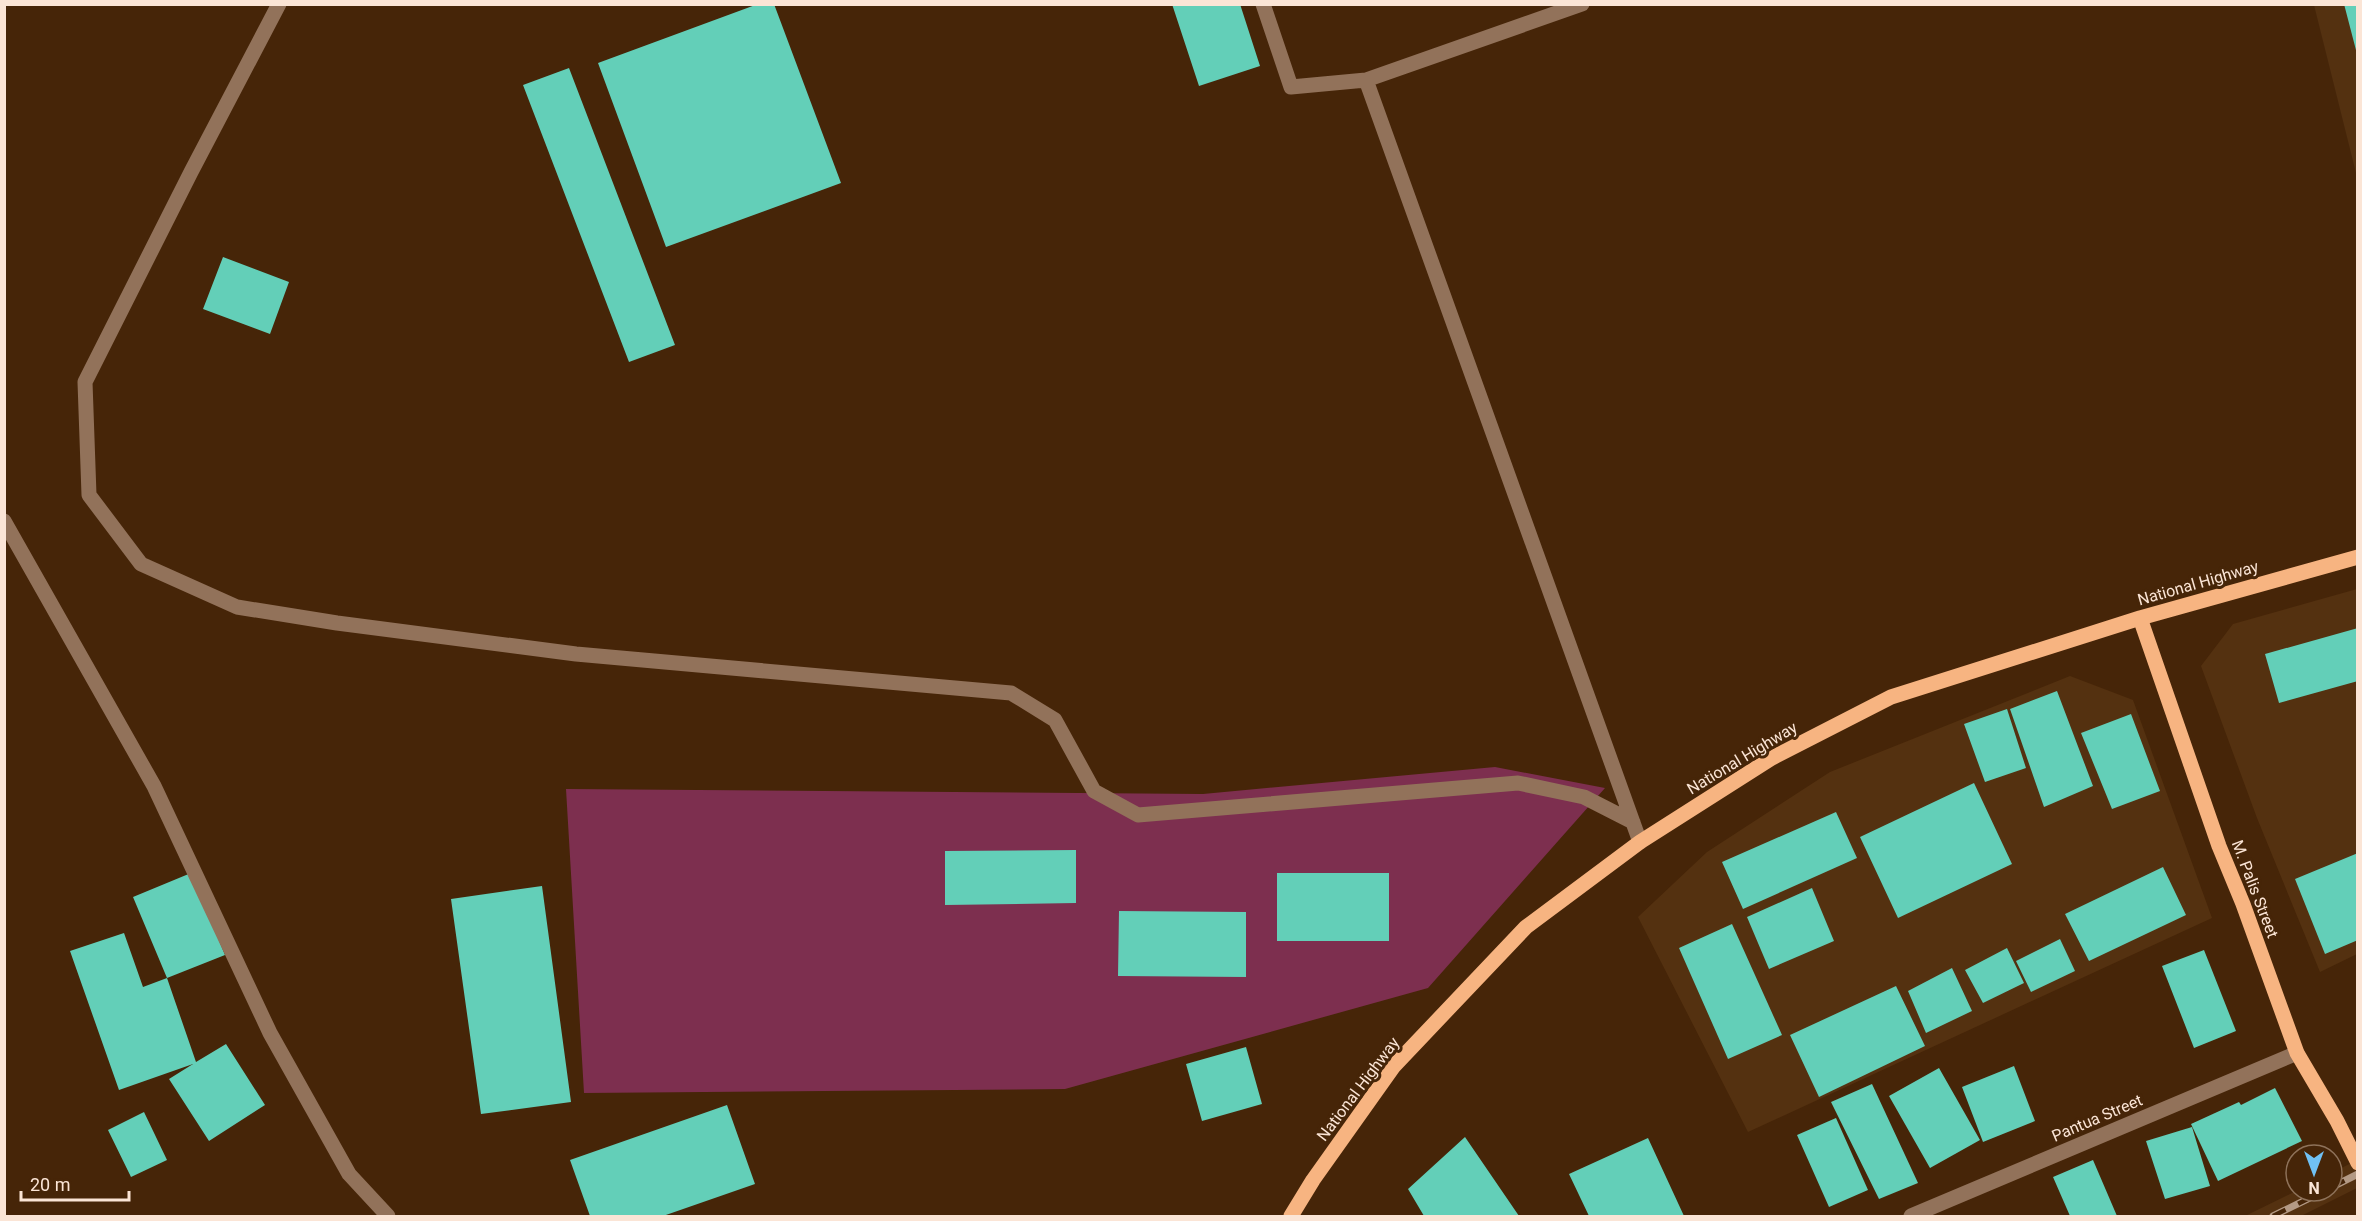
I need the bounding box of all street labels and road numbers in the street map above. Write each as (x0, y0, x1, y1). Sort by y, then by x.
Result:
street label: National Highway (2135, 557, 2261, 609)
street label: National Highway (1684, 717, 1801, 798)
street label: M. Palis Street (2228, 837, 2282, 941)
street label: National Highway (1313, 1033, 1403, 1145)
street label: Pantua Street (2049, 1090, 2145, 1146)

